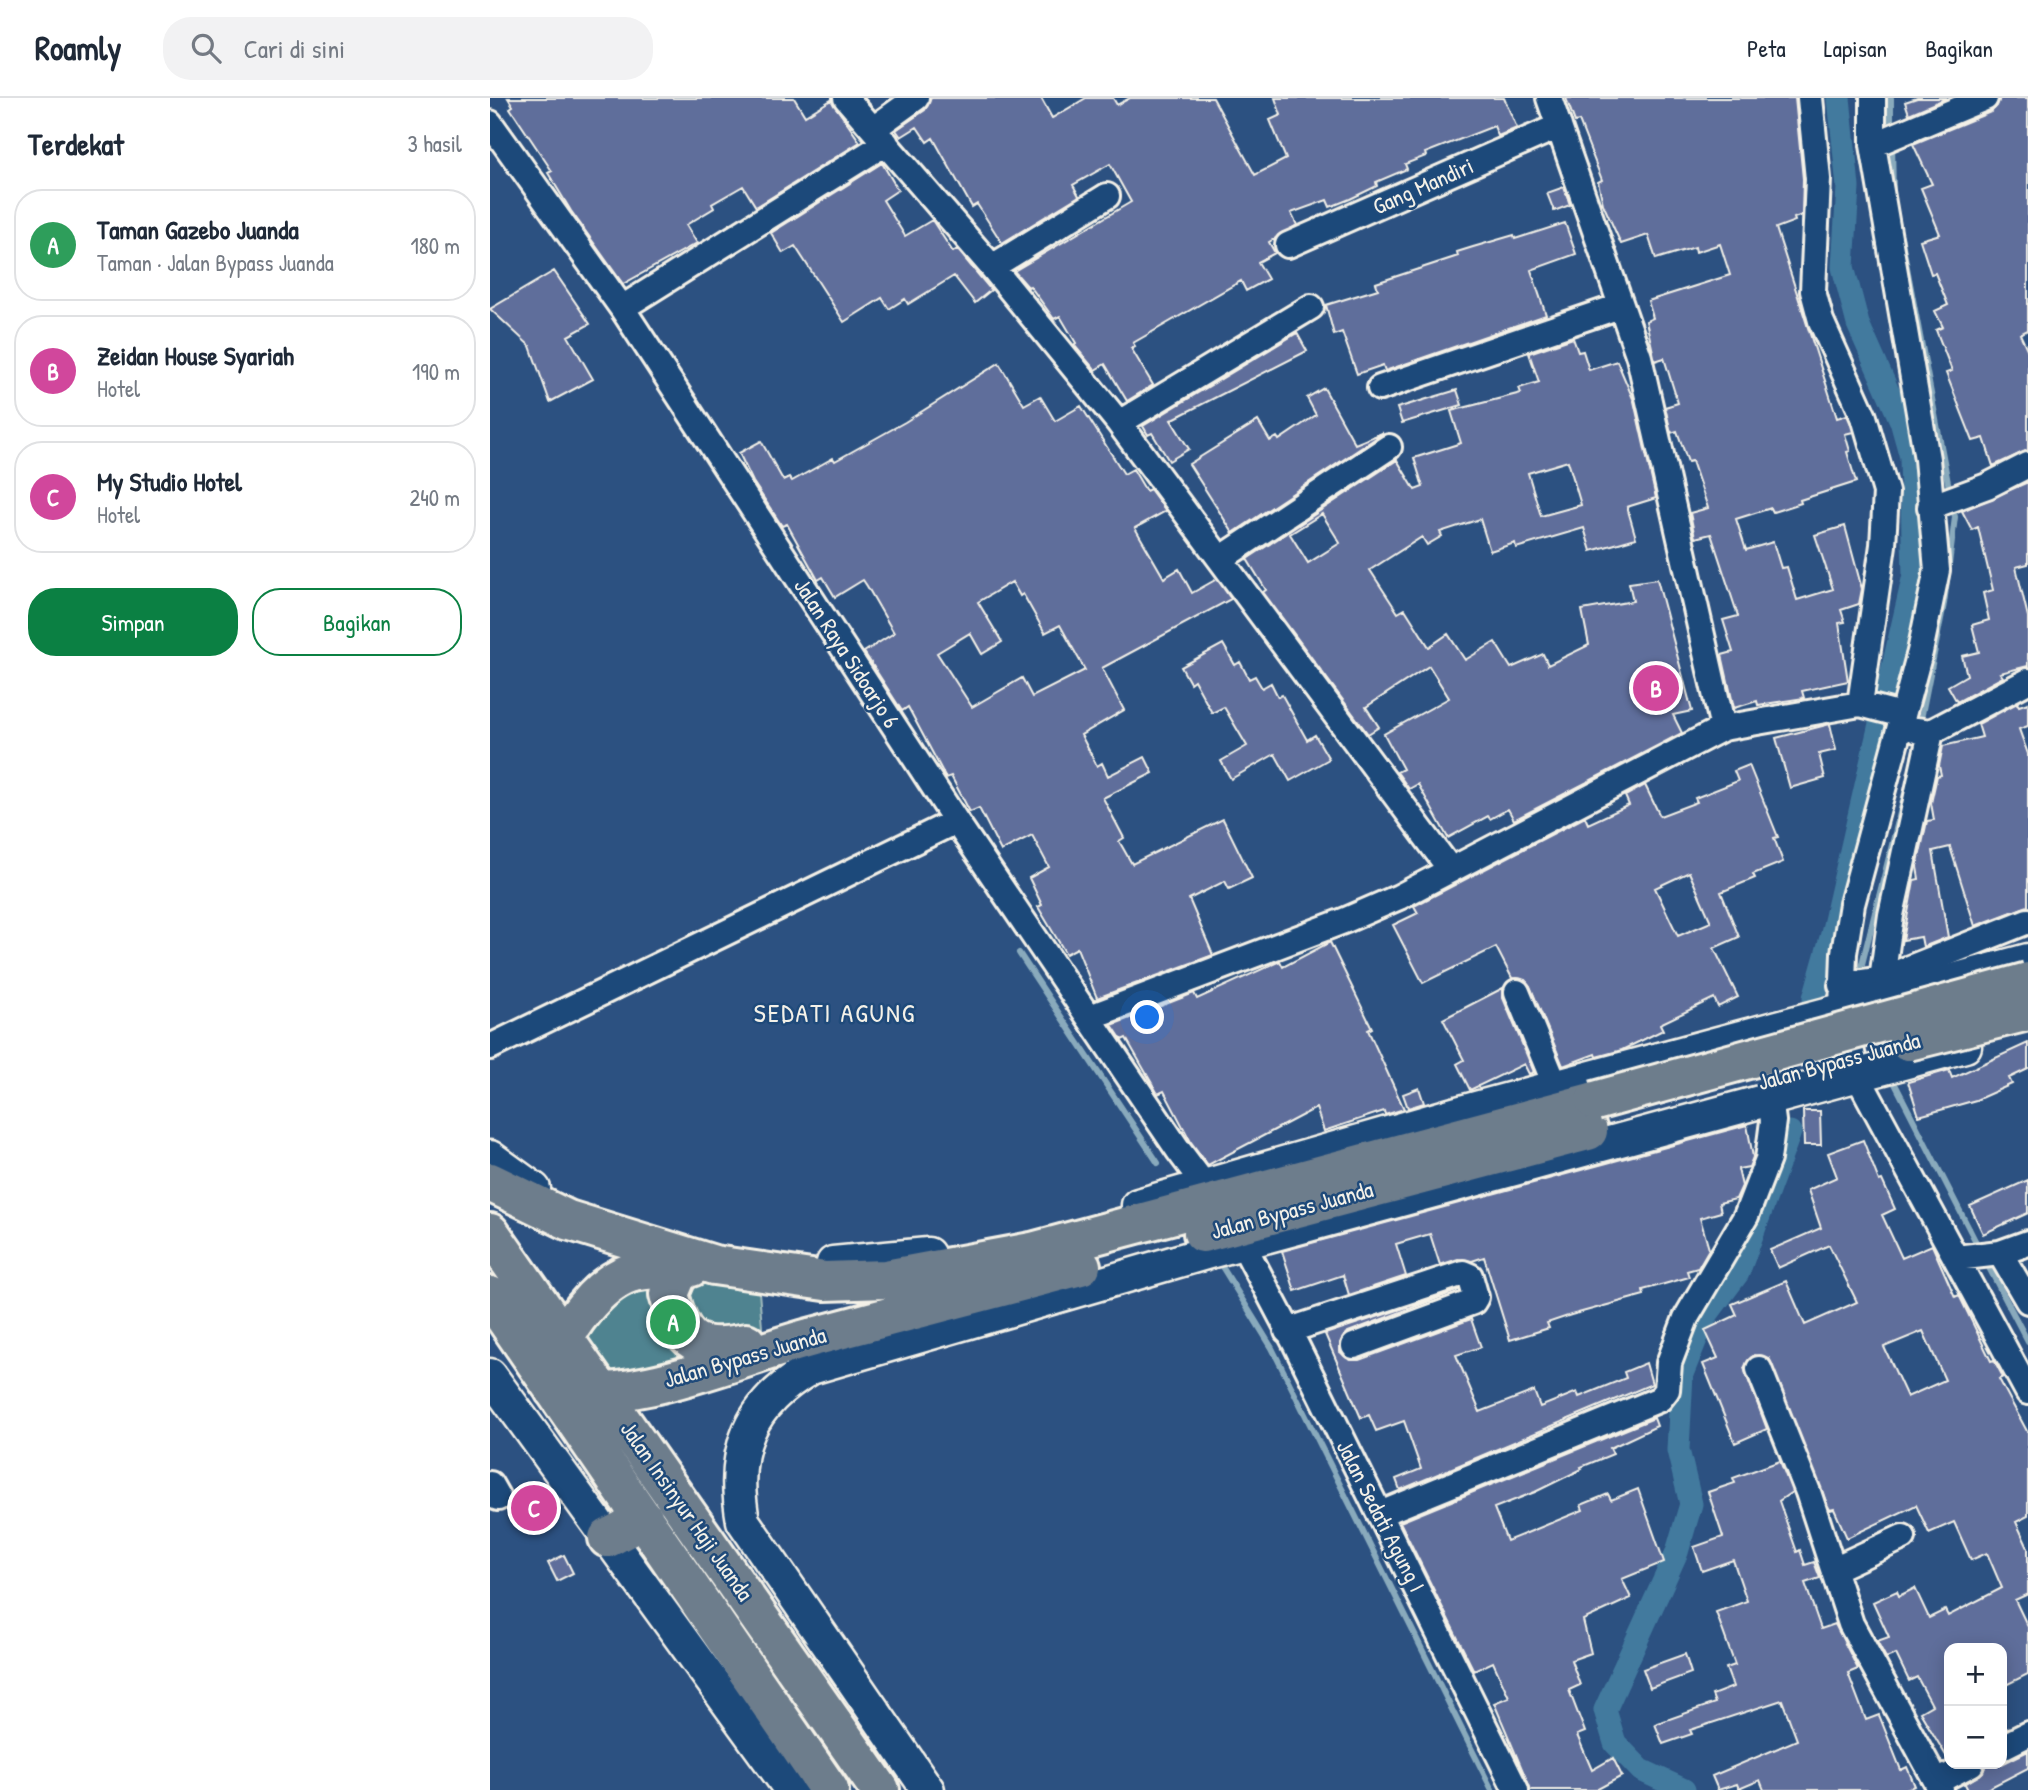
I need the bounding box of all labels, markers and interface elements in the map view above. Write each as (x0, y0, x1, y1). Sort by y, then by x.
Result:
search box (163, 17, 653, 80)
text: Roamly (35, 26, 121, 70)
icon: search (187, 29, 225, 67)
text: Cari di sini (243, 31, 345, 66)
text: Peta (1747, 32, 1786, 64)
text: Lapisan (1824, 32, 1887, 64)
text: Bagikan (1925, 32, 1993, 64)
text: Terdekat (28, 124, 124, 164)
text: 3 hasil (408, 128, 462, 159)
street label: Gang Mandiri (1368, 150, 1478, 222)
text: Taman Gazebo Juanda (97, 212, 299, 247)
text: A (47, 230, 59, 261)
text: 180 m (410, 230, 460, 261)
text: Taman · Jalan Bypass Juanda (97, 247, 334, 278)
text: Zeidan House Syariah (97, 338, 294, 373)
text: B (47, 356, 59, 387)
text: 190 m (412, 356, 460, 387)
text: Hotel (97, 373, 140, 404)
text: My Studio Hotel (97, 464, 242, 499)
text: C (47, 482, 59, 513)
text: 240 m (409, 482, 460, 513)
text: Hotel (97, 499, 140, 530)
street label: Jalan Raya Sidoarjo 6 (787, 572, 907, 734)
button: Simpan (28, 588, 238, 656)
button: Bagikan (252, 588, 462, 656)
pin: B (1633, 662, 1679, 714)
district label: SEDATI AGUNG (754, 995, 916, 1030)
your location (1130, 1000, 1164, 1034)
street label: Jalan Bypass Juanda (1754, 1024, 1923, 1097)
street label: Jalan Bypass Juanda (1207, 1173, 1376, 1246)
pin: A (650, 1296, 696, 1348)
street label: Jalan Bypass Juanda (660, 1319, 829, 1394)
street label: Jalan Insinyur Haji Juanda (614, 1415, 761, 1607)
street label: Jalan Sedati Agung I (1330, 1435, 1433, 1597)
pin: C (511, 1482, 557, 1534)
map controls (1944, 1643, 2007, 1769)
button: + (1944, 1643, 2007, 1706)
button: − (1944, 1706, 2007, 1769)

